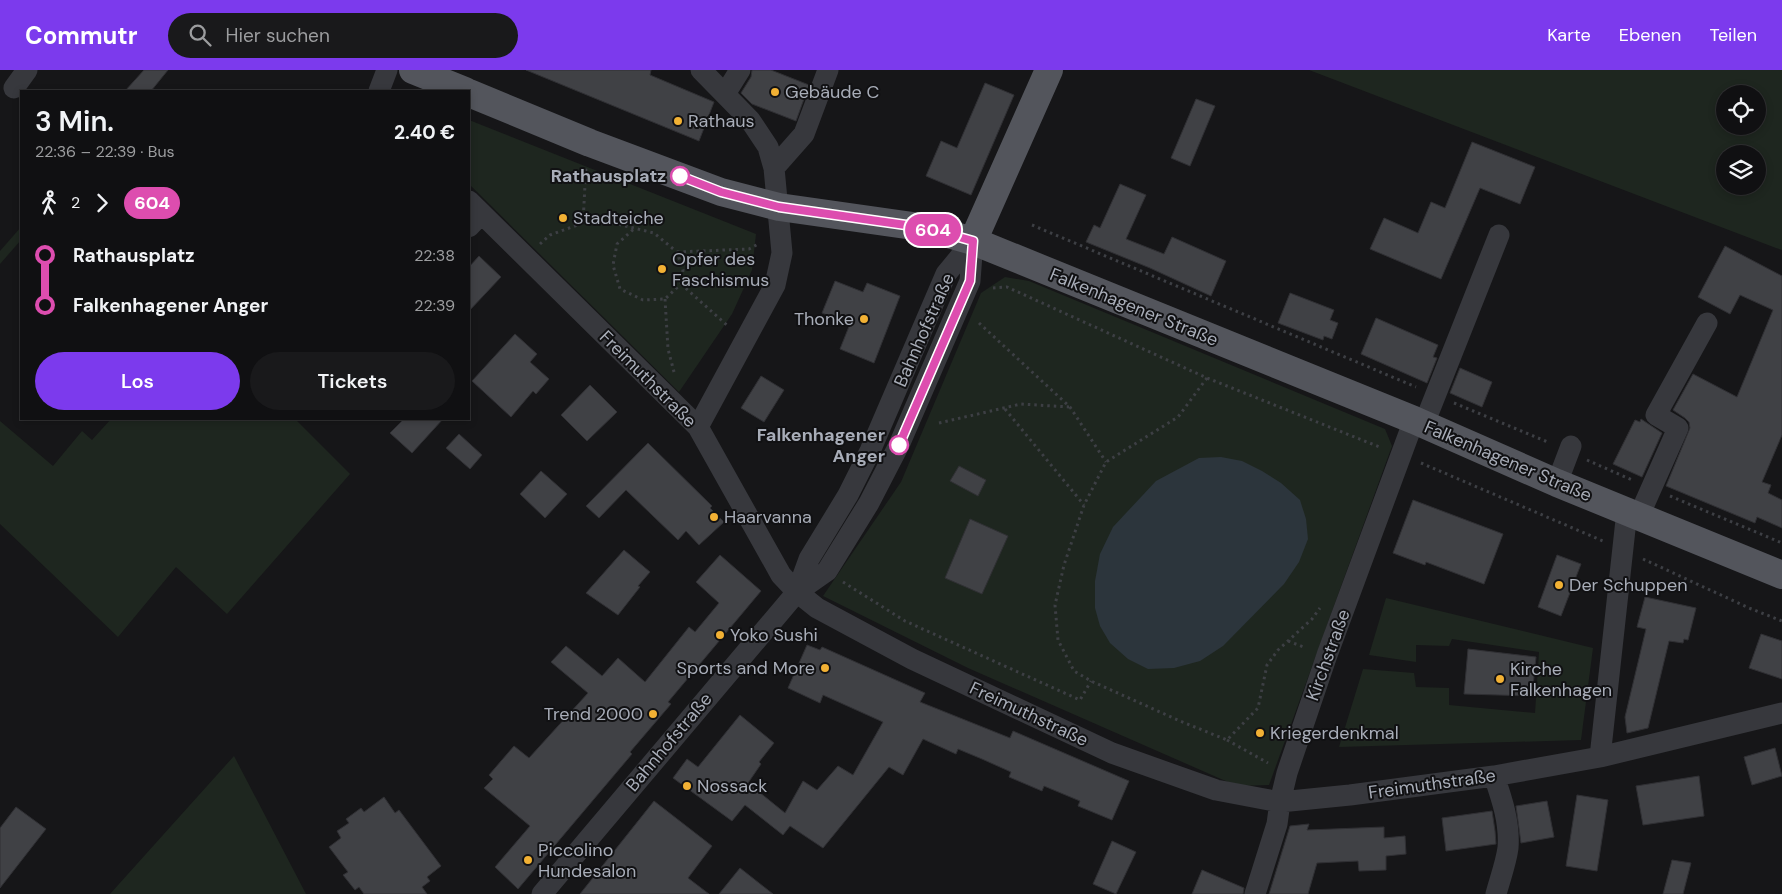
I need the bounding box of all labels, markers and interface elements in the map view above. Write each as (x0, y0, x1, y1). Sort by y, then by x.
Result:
search box (168, 13, 518, 58)
text: Commutr (25, 20, 138, 51)
icon: search (186, 21, 214, 49)
text: Hier suchen (226, 23, 330, 48)
text: Karte (1547, 23, 1591, 47)
text: Ebenen (1619, 23, 1681, 47)
text: Teilen (1709, 23, 1757, 47)
place label: Gebäude C (785, 80, 880, 104)
map controls (1716, 85, 1766, 195)
button: locate (1716, 85, 1766, 135)
marker: Gebäude C (769, 86, 781, 98)
text: 3 Min. (35, 103, 114, 140)
place label: Rathaus (688, 109, 755, 133)
marker: Rathaus (672, 115, 684, 127)
text: 2.40 € (394, 120, 455, 145)
text: 22:36 – 22:39 · Bus (35, 141, 175, 162)
button: layers (1716, 145, 1766, 195)
place label: Rathausplatz (551, 164, 666, 188)
marker: Rathausplatz (670, 166, 690, 186)
icon: walk (35, 189, 63, 217)
icon: forward (88, 189, 116, 217)
text: 604 (134, 191, 170, 215)
text: 2 (71, 192, 80, 213)
place label: Stadteiche (573, 206, 664, 230)
marker: Stadteiche (557, 212, 569, 224)
line badge: 604 (904, 214, 962, 246)
text: 604 (915, 218, 951, 242)
text: Rathausplatz (73, 243, 195, 268)
text: 22:38 (414, 245, 455, 266)
place label: Opfer des Faschismus (672, 247, 769, 292)
street label: Falkenhagener Straße (1046, 262, 1222, 352)
marker: Opfer des Faschismus (656, 263, 668, 275)
street label: Bahnhofstraße (888, 269, 960, 391)
text: Falkenhagener Anger (73, 293, 268, 318)
text: 22:39 (414, 295, 455, 316)
place label: Thonke (794, 307, 854, 331)
marker: Thonke (858, 313, 870, 325)
street label: Freimuthstraße (594, 325, 702, 433)
button: Los (35, 352, 240, 410)
button: Tickets (250, 352, 455, 410)
street label: Falkenhagener Straße (1421, 415, 1595, 507)
place label: Falkenhagener Anger (757, 423, 885, 468)
marker: Falkenhagener Anger (889, 435, 909, 455)
place label: Haarvanna (724, 505, 812, 529)
marker: Haarvanna (708, 511, 720, 523)
place label: Der Schuppen (1569, 573, 1688, 597)
marker: Der Schuppen (1553, 579, 1565, 591)
street label: Kirchstraße (1300, 606, 1356, 704)
place label: Yoko Sushi (730, 623, 818, 647)
marker: Yoko Sushi (714, 629, 726, 641)
place label: Sports and More (677, 656, 815, 680)
place label: Kirche Falkenhagen (1510, 657, 1612, 702)
marker: Sports and More (819, 662, 831, 674)
marker: Kirche Falkenhagen (1494, 673, 1506, 685)
street label: Freimuthstraße (966, 676, 1092, 752)
street label: Bahnhofstraße (621, 687, 717, 797)
place label: Trend 2000 (544, 702, 643, 726)
marker: Trend 2000 (647, 708, 659, 720)
place label: Kriegerdenkmal (1270, 721, 1399, 745)
marker: Kriegerdenkmal (1254, 727, 1266, 739)
street label: Freimuthstraße (1367, 763, 1497, 805)
place label: Nossack (697, 774, 767, 798)
marker: Nossack (681, 780, 693, 792)
place label: Piccolino Hundesalon (538, 838, 636, 883)
marker: Piccolino Hundesalon (522, 854, 534, 866)

